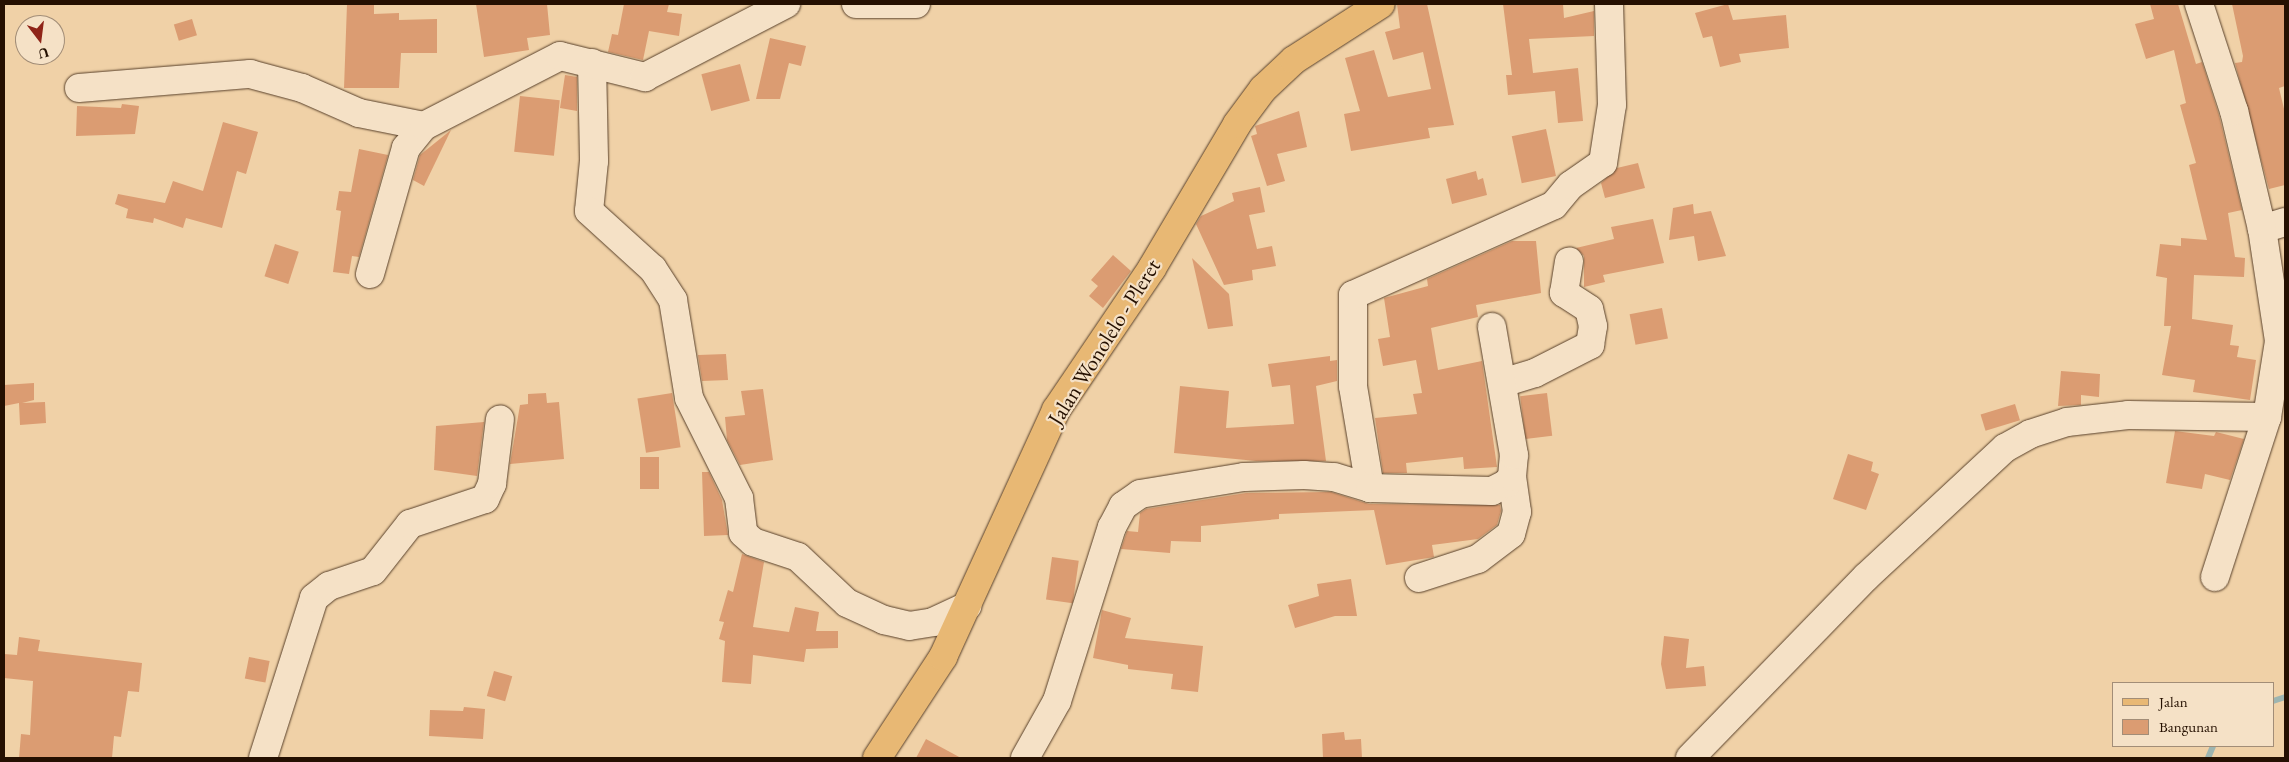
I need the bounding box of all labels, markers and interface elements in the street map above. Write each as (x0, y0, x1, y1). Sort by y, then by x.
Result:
north arrow (15, 15, 65, 65)
text: U (36, 43, 51, 64)
street label: Jalan Wonolelo - Pleret (1042, 254, 1166, 430)
legend (2112, 682, 2274, 747)
text: Jalan (2159, 692, 2188, 711)
text: Bangunan (2159, 717, 2218, 736)

